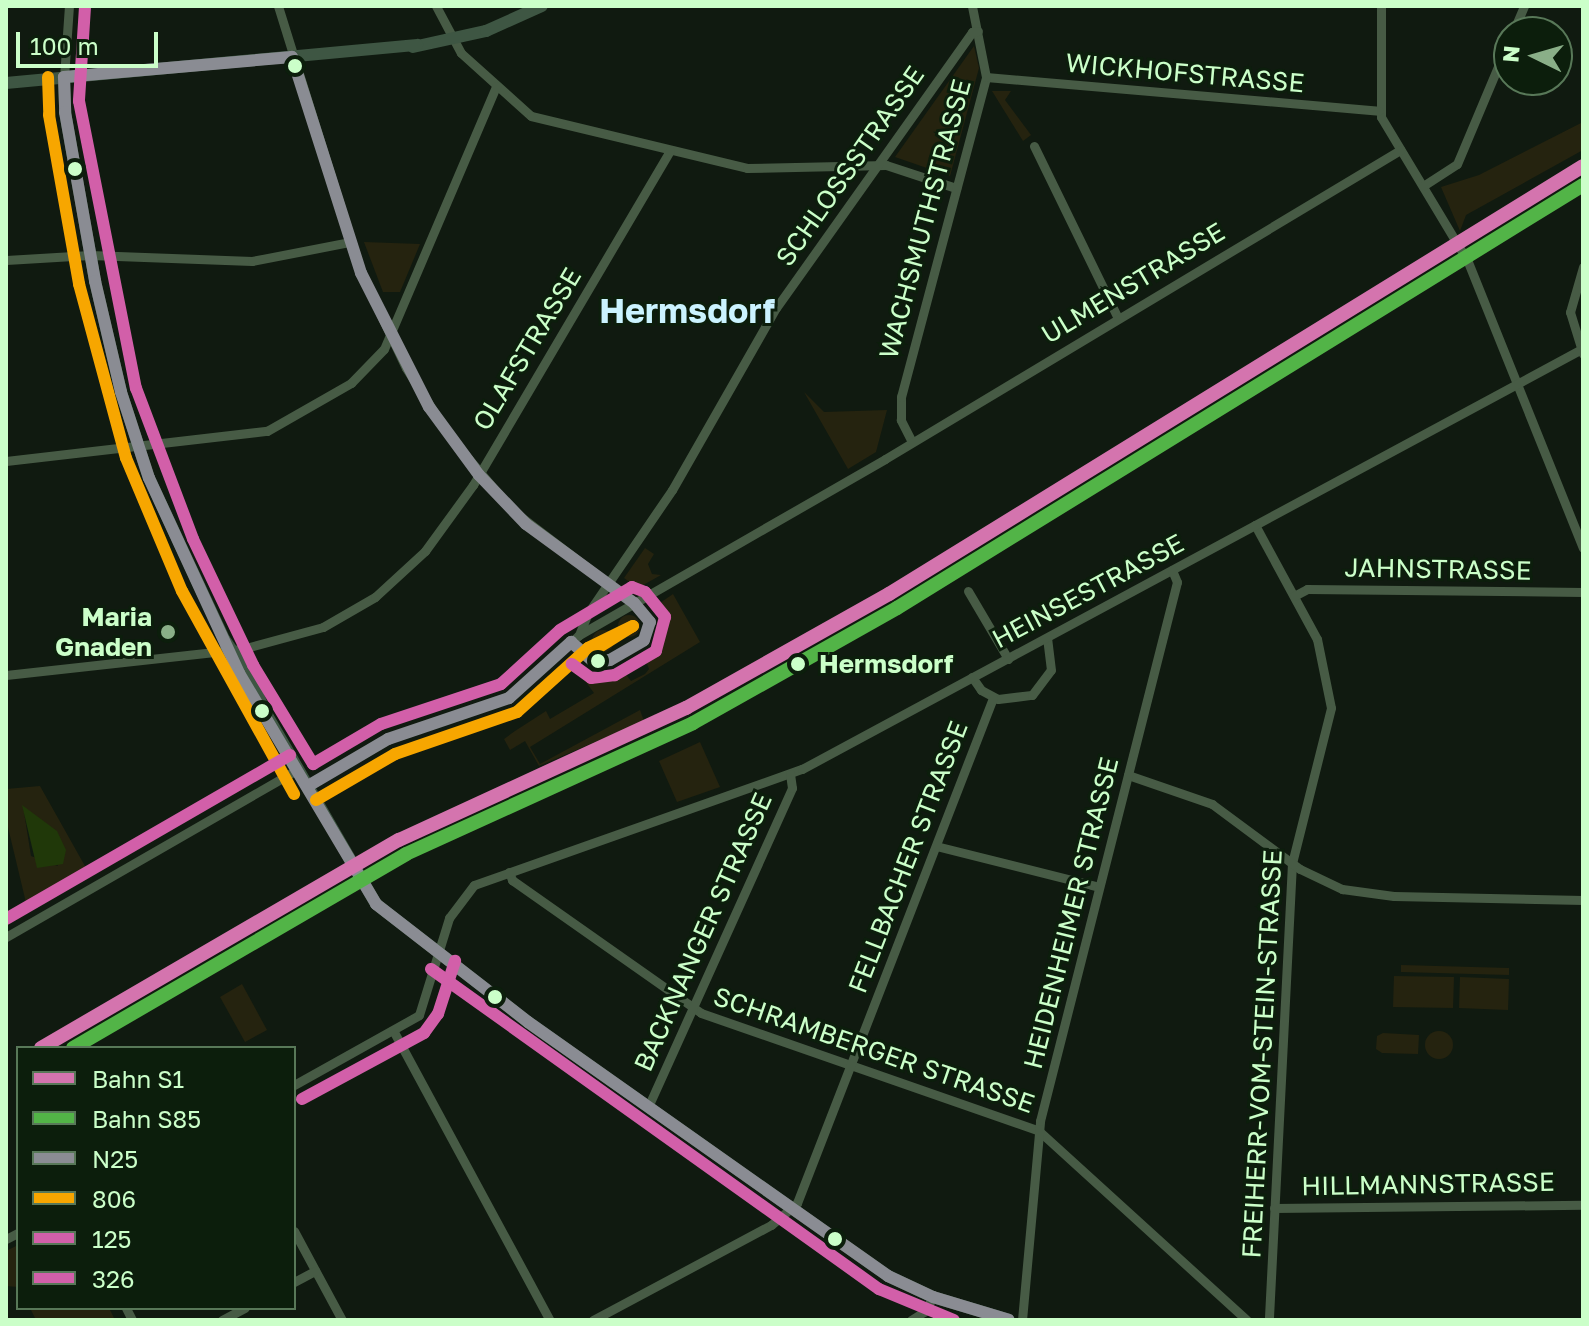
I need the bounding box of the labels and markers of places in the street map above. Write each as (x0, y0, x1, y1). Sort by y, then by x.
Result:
unlabelled marker (287, 58, 303, 74)
unlabelled marker (67, 161, 83, 177)
place label: Maria Gnaden (55, 601, 152, 662)
marker: Maria Gnaden (159, 623, 177, 641)
place label: Hermsdorf (819, 648, 953, 680)
marker: Hermsdorf (784, 650, 812, 678)
unlabelled marker (590, 653, 606, 669)
unlabelled marker (254, 703, 270, 719)
unlabelled marker (487, 989, 503, 1005)
unlabelled marker (827, 1231, 843, 1247)

